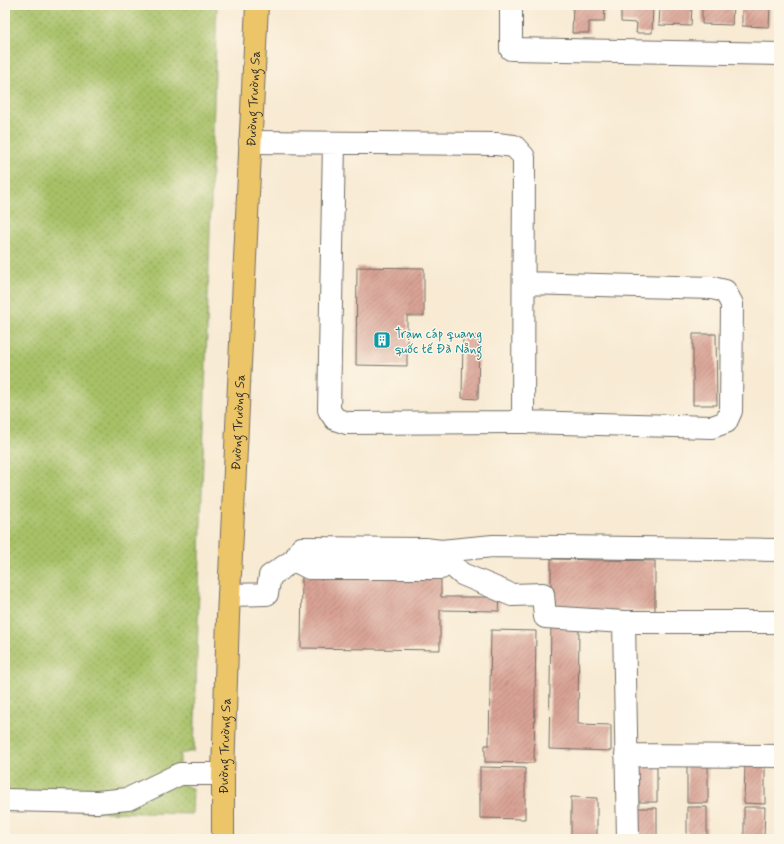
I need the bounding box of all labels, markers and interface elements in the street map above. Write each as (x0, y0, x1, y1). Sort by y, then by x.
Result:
street label: Đường Trường Sa (243, 50, 266, 147)
place label: Trạm cáp quang quốc tế Đà Nẵng (395, 326, 482, 360)
building icon: Trạm cáp quang quốc tế Đà Nẵng (372, 330, 392, 350)
street label: Đường Trường Sa (228, 374, 251, 471)
street label: Đường Trường Sa (216, 697, 237, 794)

